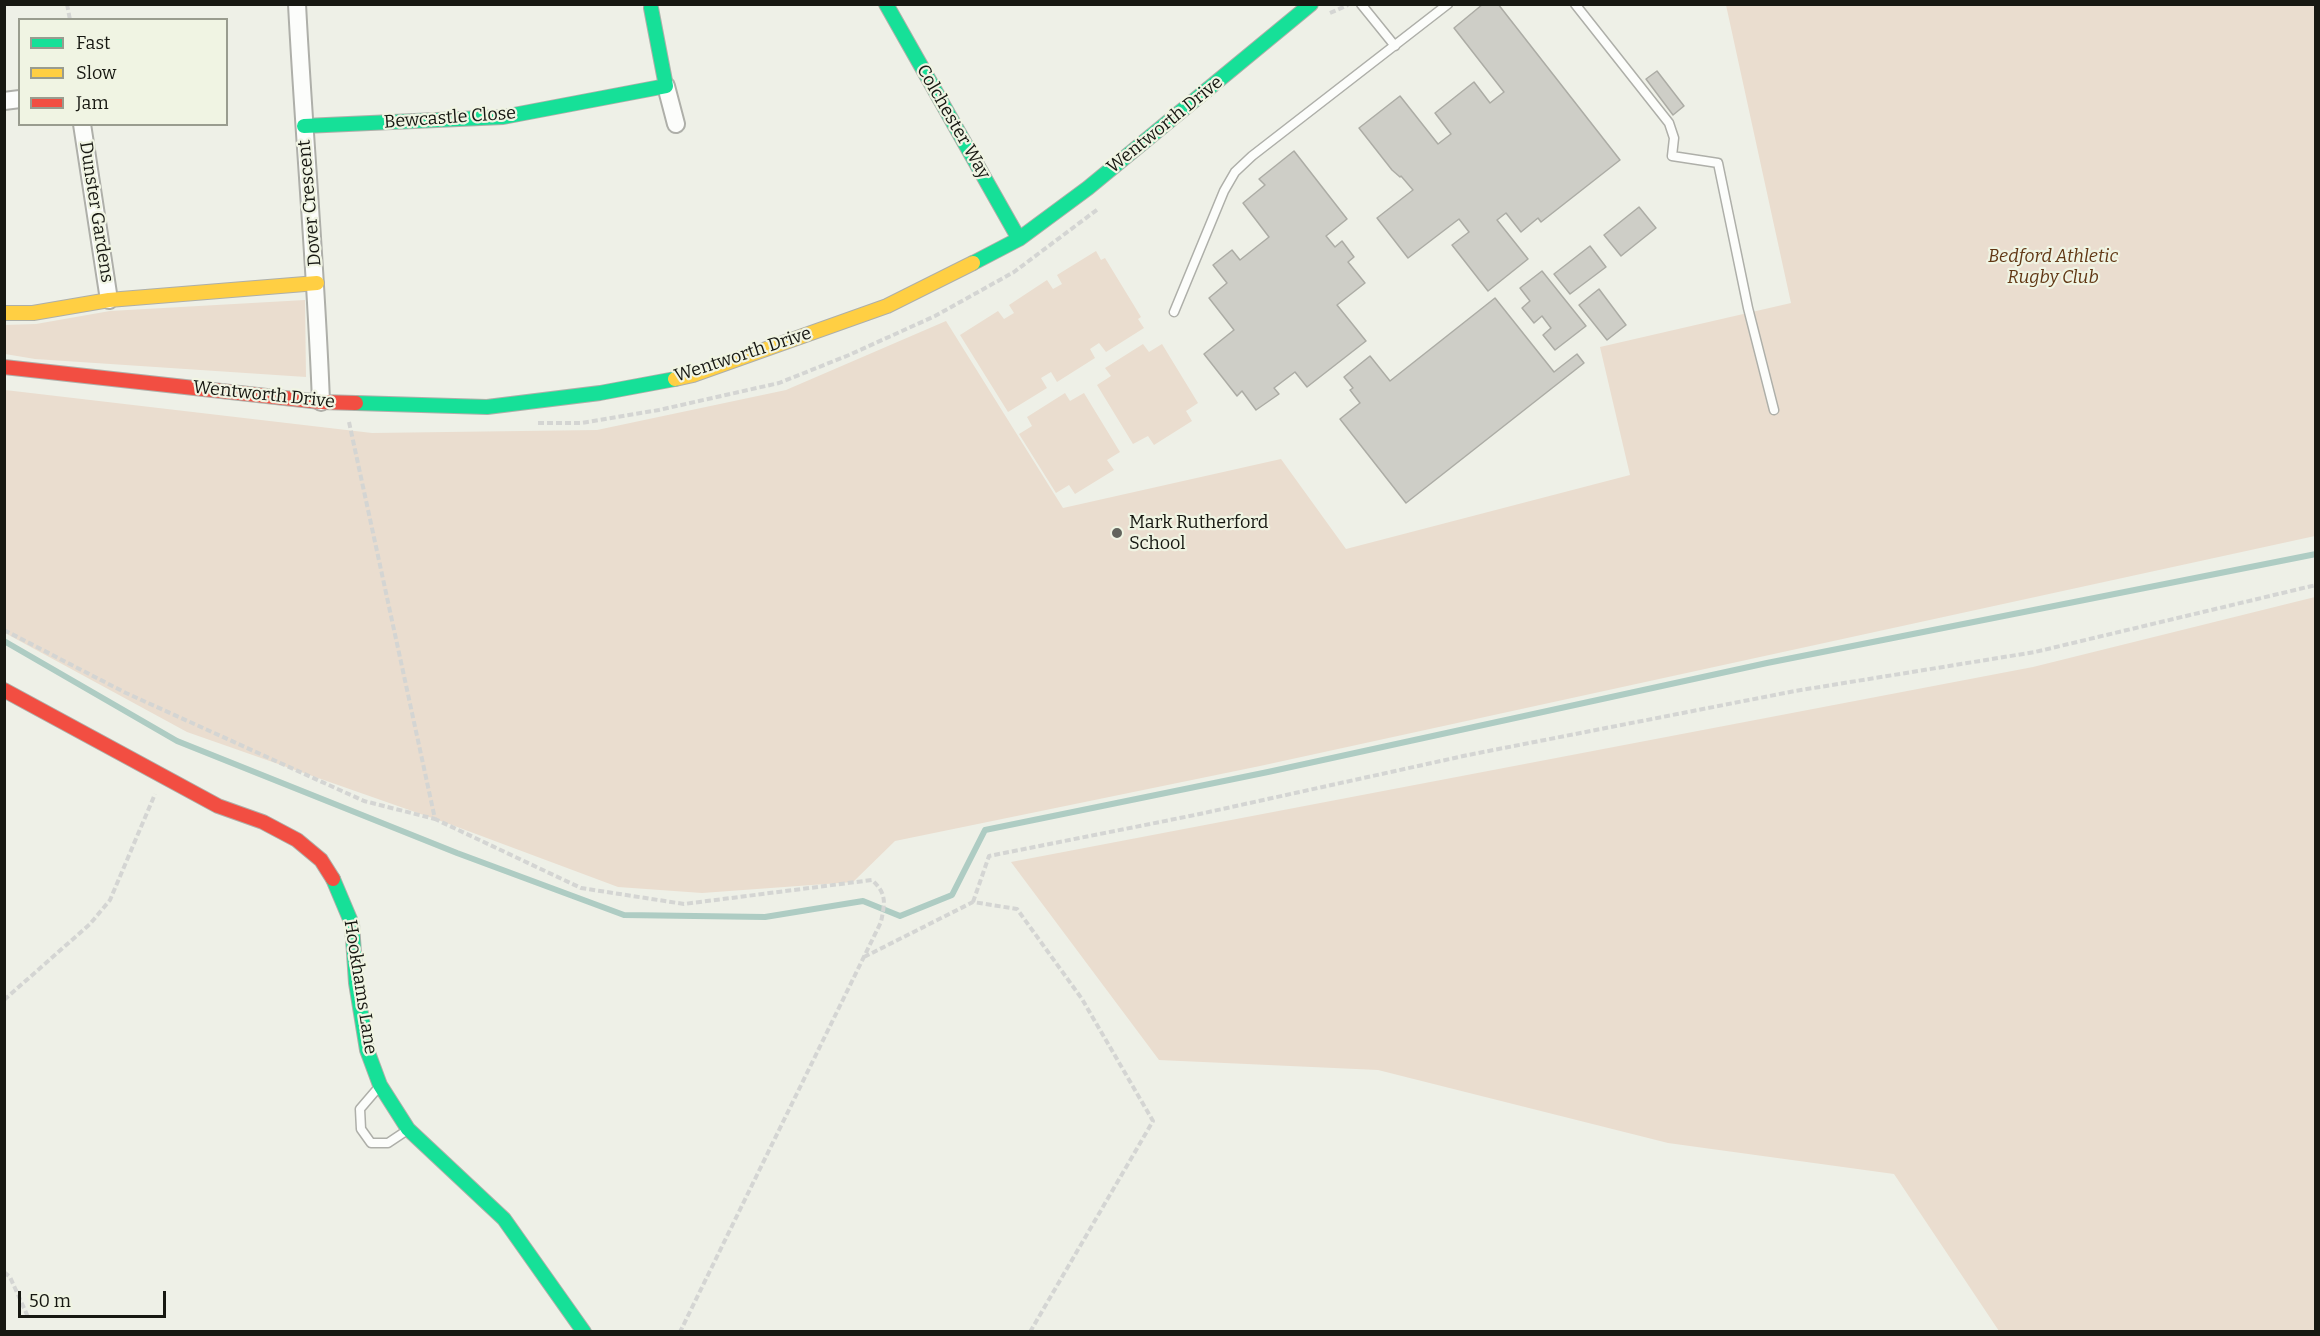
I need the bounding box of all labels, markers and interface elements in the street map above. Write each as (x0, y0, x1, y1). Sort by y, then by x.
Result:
legend (18, 18, 228, 126)
text: Fast (76, 32, 111, 54)
street label: Colchester Way (911, 61, 995, 183)
text: Slow (76, 62, 116, 84)
street label: Wentworth Drive (1103, 72, 1227, 178)
text: Jam (76, 92, 109, 114)
street label: Bewcastle Close (383, 103, 517, 133)
street label: Dover Crescent (294, 139, 326, 267)
street label: Dunster Gardens (74, 140, 118, 284)
park label: Bedford Athletic Rugby Club (1988, 246, 2118, 288)
street label: Wentworth Drive (672, 323, 814, 387)
street label: Wentworth Drive (192, 377, 336, 413)
place label: Mark Rutherford School (1129, 512, 1268, 554)
marker: Mark Rutherford School (1110, 526, 1124, 540)
street label: Hookhams Lane (339, 918, 381, 1056)
scale bar (21, 1279, 170, 1317)
text: 50 m (29, 1290, 71, 1312)

